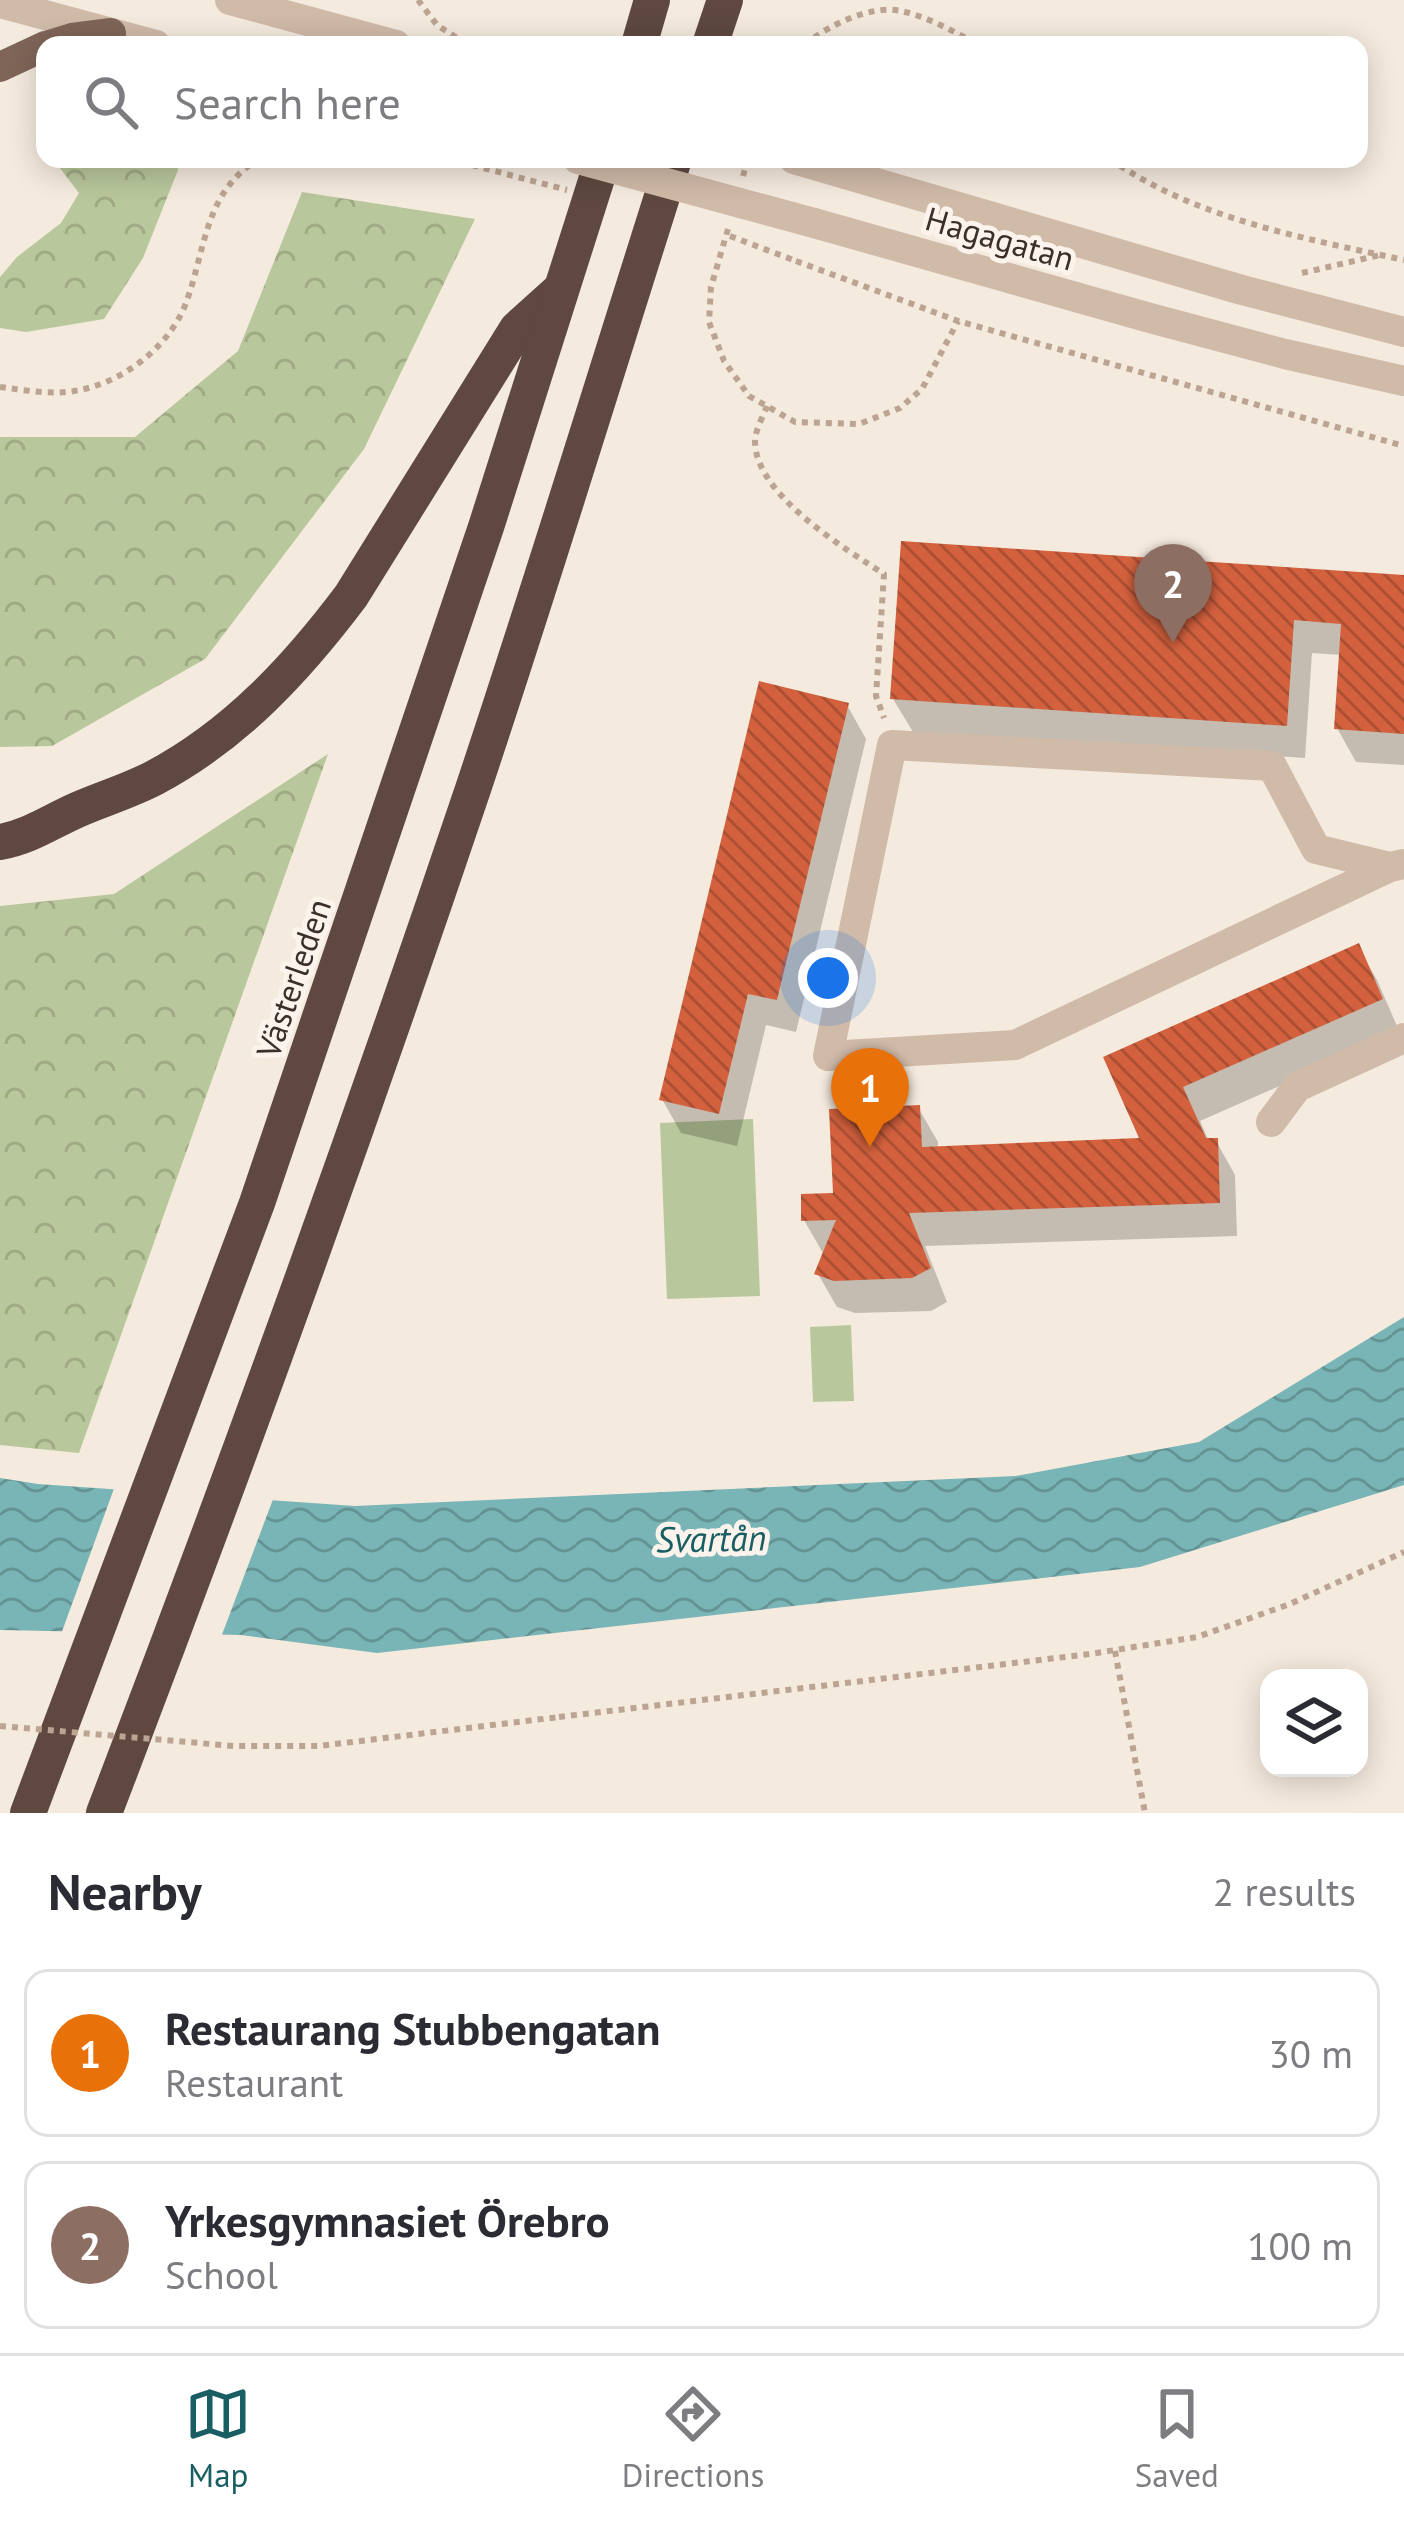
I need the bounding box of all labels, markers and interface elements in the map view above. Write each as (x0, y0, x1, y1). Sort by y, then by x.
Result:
search box (36, 36, 1368, 168)
icon: search (78, 69, 144, 135)
text: Search here (174, 73, 401, 131)
street label: Hagagatan (921, 196, 1079, 280)
pin: 2 (1134, 544, 1212, 643)
street label: Västerleden (245, 893, 340, 1064)
your location (798, 948, 858, 1008)
pin: 1 (831, 1048, 909, 1147)
water label: Svartån (655, 1514, 767, 1562)
map controls (1260, 1669, 1368, 1777)
button: layers (1260, 1669, 1368, 1777)
text: Nearby (48, 1858, 202, 1924)
text: 2 results (1213, 1866, 1356, 1917)
text: Restaurang Stubbengatan (165, 1999, 661, 2057)
text: 1 (79, 2028, 101, 2079)
text: 30 m (1268, 2028, 1353, 2079)
text: Restaurant (165, 2057, 343, 2108)
text: Yrkesgymnasiet Örebro (165, 2191, 610, 2249)
text: 2 (79, 2220, 101, 2271)
text: 100 m (1247, 2220, 1353, 2271)
text: School (165, 2249, 278, 2300)
tab: Map (185, 2381, 251, 2496)
tab: Directions (622, 2381, 764, 2496)
tab: Saved (1135, 2381, 1219, 2496)

